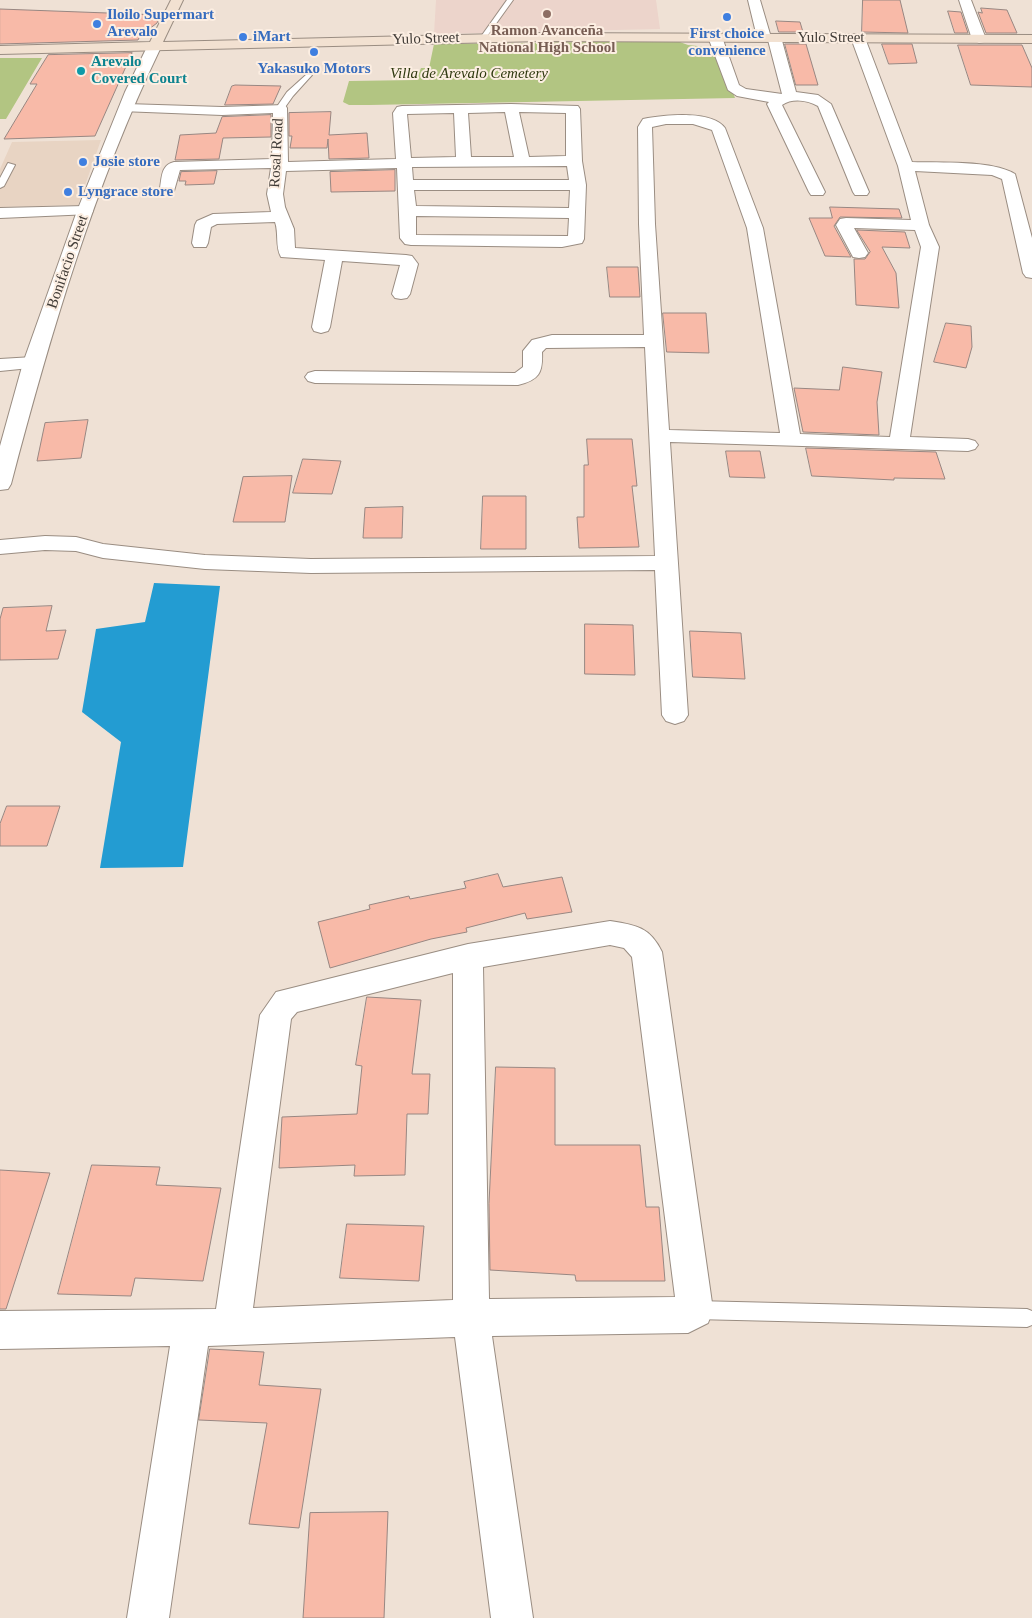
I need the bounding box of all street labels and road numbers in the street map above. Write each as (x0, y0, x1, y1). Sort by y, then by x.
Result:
street label: Yulo Street (392, 29, 460, 49)
street label: Yulo Street (797, 29, 865, 47)
street label: Rosal Road (266, 118, 288, 188)
street label: Bonifacio Street (44, 213, 92, 311)

